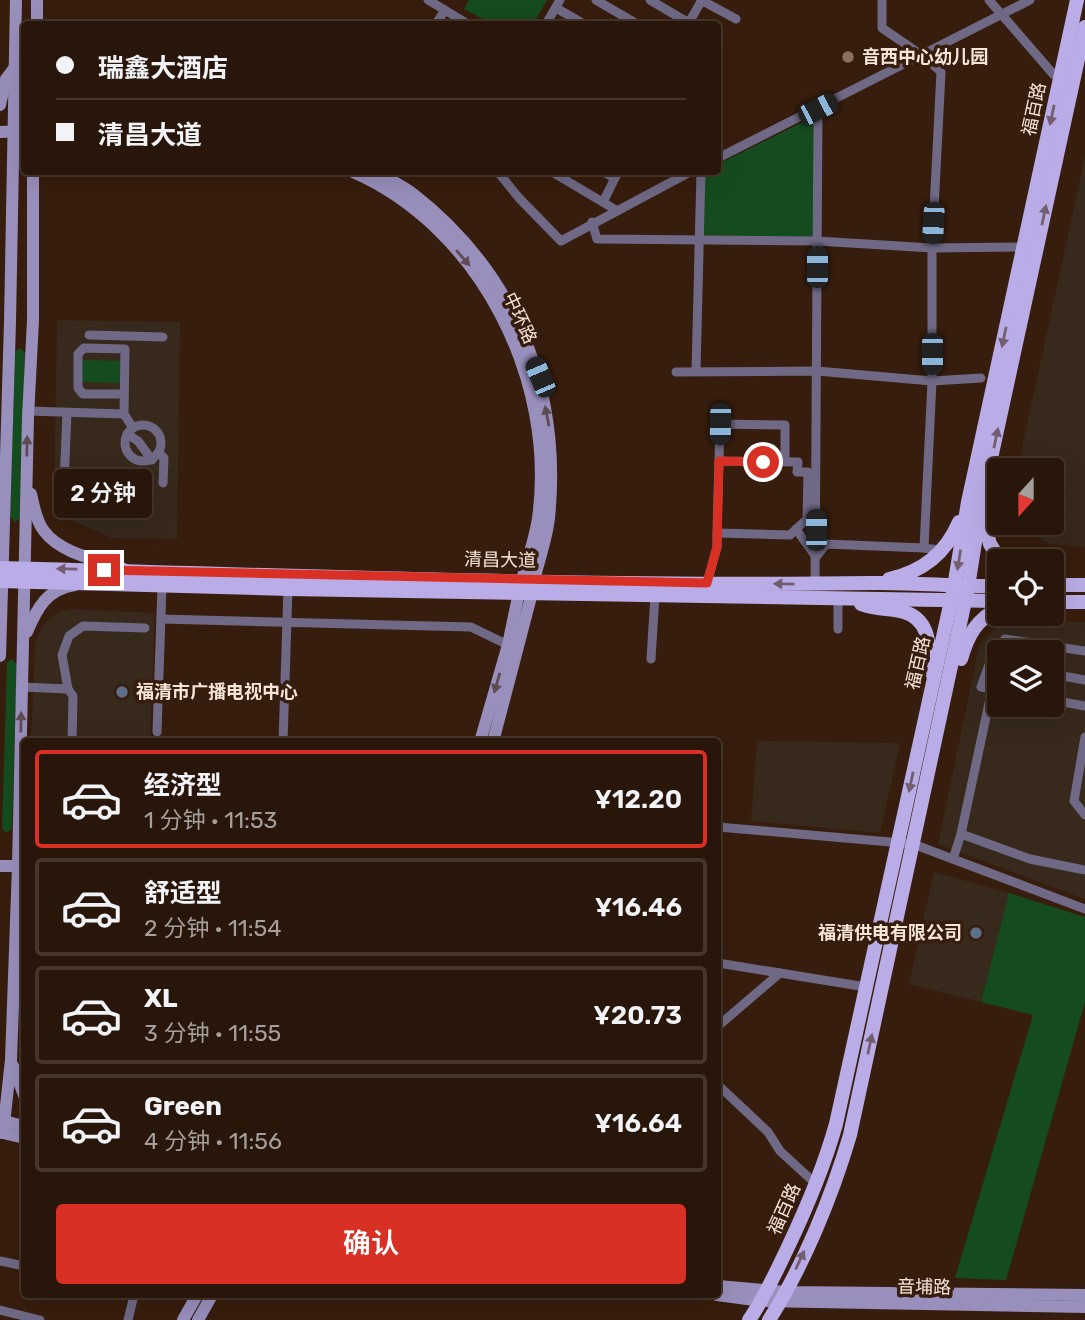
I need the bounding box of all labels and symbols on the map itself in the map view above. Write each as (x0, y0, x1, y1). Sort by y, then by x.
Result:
place label: 音西中心幼儿园 (862, 46, 988, 68)
marker: 音西中心幼儿园 (840, 49, 856, 65)
street label: 福百路 (1018, 80, 1050, 138)
car (795, 90, 842, 128)
one-way arrow (1047, 104, 1058, 126)
car (922, 201, 945, 245)
one-way arrow (1038, 204, 1049, 226)
car (807, 246, 828, 288)
one-way arrow (455, 250, 470, 267)
street label: 中环路 (499, 289, 541, 347)
one-way arrow (998, 326, 1009, 348)
car (922, 333, 943, 375)
car (523, 354, 558, 400)
car (710, 403, 731, 445)
one-way arrow (541, 405, 552, 427)
one-way arrow (990, 427, 1001, 449)
one-way arrow (22, 434, 33, 456)
route start (747, 446, 779, 478)
north arrow (987, 458, 1064, 536)
callout: 2 分钟 (55, 468, 153, 518)
car (806, 509, 827, 551)
street label: 清昌大道 (464, 548, 536, 572)
one-way arrow (953, 549, 964, 571)
route end (88, 554, 120, 586)
one-way arrow (56, 564, 78, 575)
one-way arrow (773, 578, 795, 590)
street label: 福百路 (901, 634, 935, 692)
one-way arrow (491, 672, 501, 693)
place label: 福清市广播电视中心 (136, 681, 298, 703)
marker: 福清市广播电视中心 (114, 684, 130, 700)
one-way arrow (16, 711, 27, 733)
one-way arrow (905, 771, 916, 793)
place label: 福清供电有限公司 (818, 922, 962, 944)
marker: 福清供电有限公司 (968, 925, 984, 941)
one-way arrow (864, 1033, 875, 1055)
street label: 福百路 (763, 1180, 805, 1238)
one-way arrow (795, 1250, 806, 1270)
street label: 音埔路 (897, 1276, 951, 1298)

